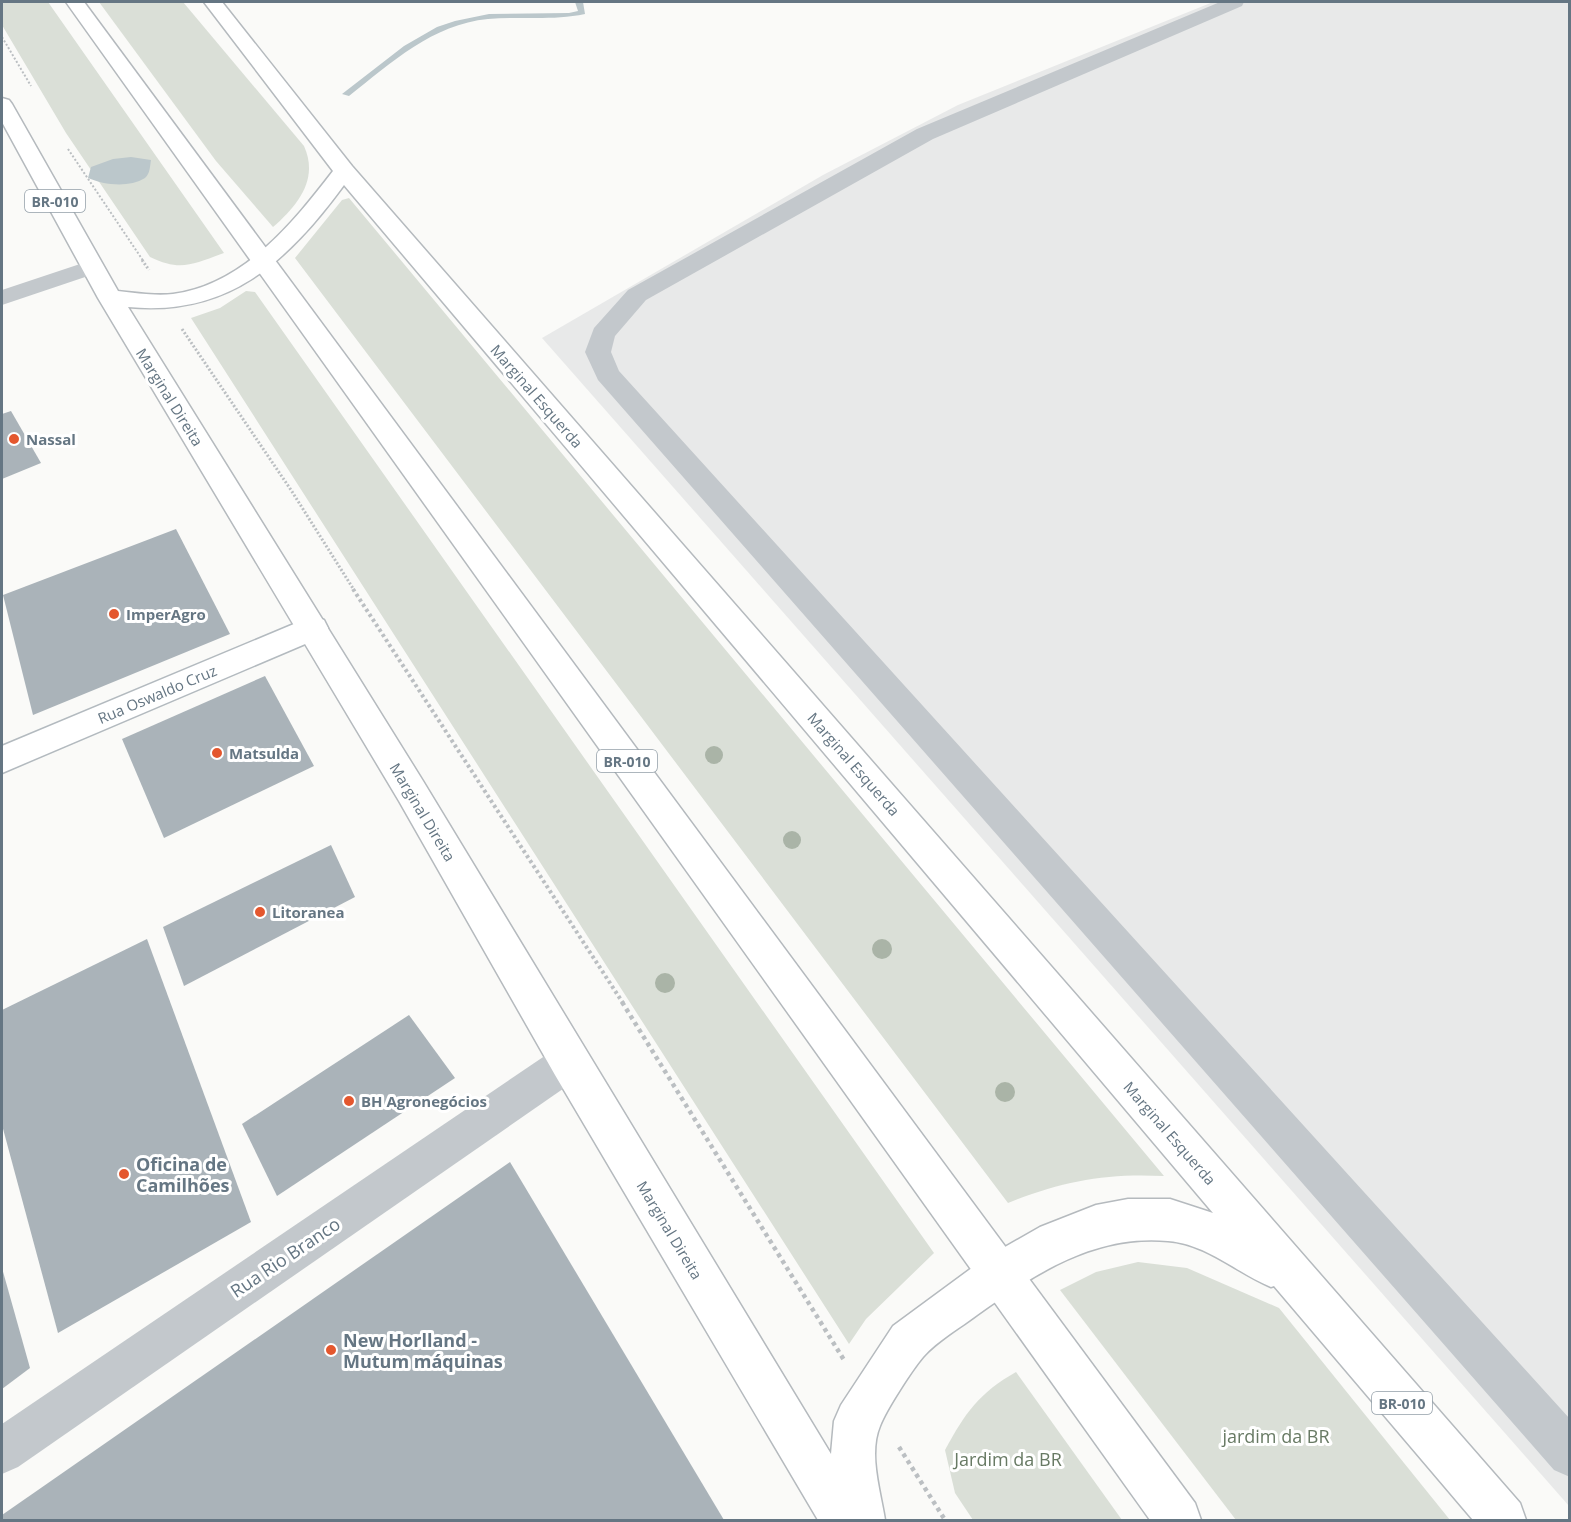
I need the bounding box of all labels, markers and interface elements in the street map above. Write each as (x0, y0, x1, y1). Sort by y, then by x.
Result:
road number: BR-010 (25, 190, 85, 212)
street label: Marginal Esquerda (486, 340, 588, 452)
street label: Marginal Direita (132, 344, 208, 450)
place label: Nassal (26, 429, 76, 449)
marker: Nassal (7, 432, 21, 446)
place label: ImperAgro (126, 604, 206, 624)
marker: ImperAgro (107, 607, 121, 621)
street label: Rua Oswaldo Cruz (95, 660, 219, 728)
street label: Marginal Esquerda (803, 708, 905, 820)
place label: Matsulda (229, 743, 299, 763)
marker: Matsulda (210, 746, 224, 760)
road number: BR-010 (597, 750, 657, 772)
street label: Marginal Direita (386, 759, 460, 865)
place label: Litoranea (272, 902, 345, 922)
marker: Litoranea (253, 905, 267, 919)
street label: Marginal Esquerda (1119, 1077, 1221, 1189)
place label: BH Agronegócios (361, 1091, 487, 1111)
marker: BH Agronegócios (342, 1094, 356, 1108)
place label: Oficina de Camilhões (136, 1152, 230, 1197)
marker: Oficina de Camilhões (117, 1167, 131, 1181)
street label: Marginal Direita (633, 1177, 707, 1283)
street label: Rua Rio Branco (225, 1211, 345, 1303)
place label: New Horlland - Mutum máquinas (343, 1328, 503, 1373)
marker: New Horlland - Mutum máquinas (324, 1343, 338, 1357)
road number: BR-010 (1372, 1392, 1432, 1414)
park label: jardim da BR (1221, 1424, 1330, 1448)
park label: Jardim da BR (952, 1447, 1062, 1471)

